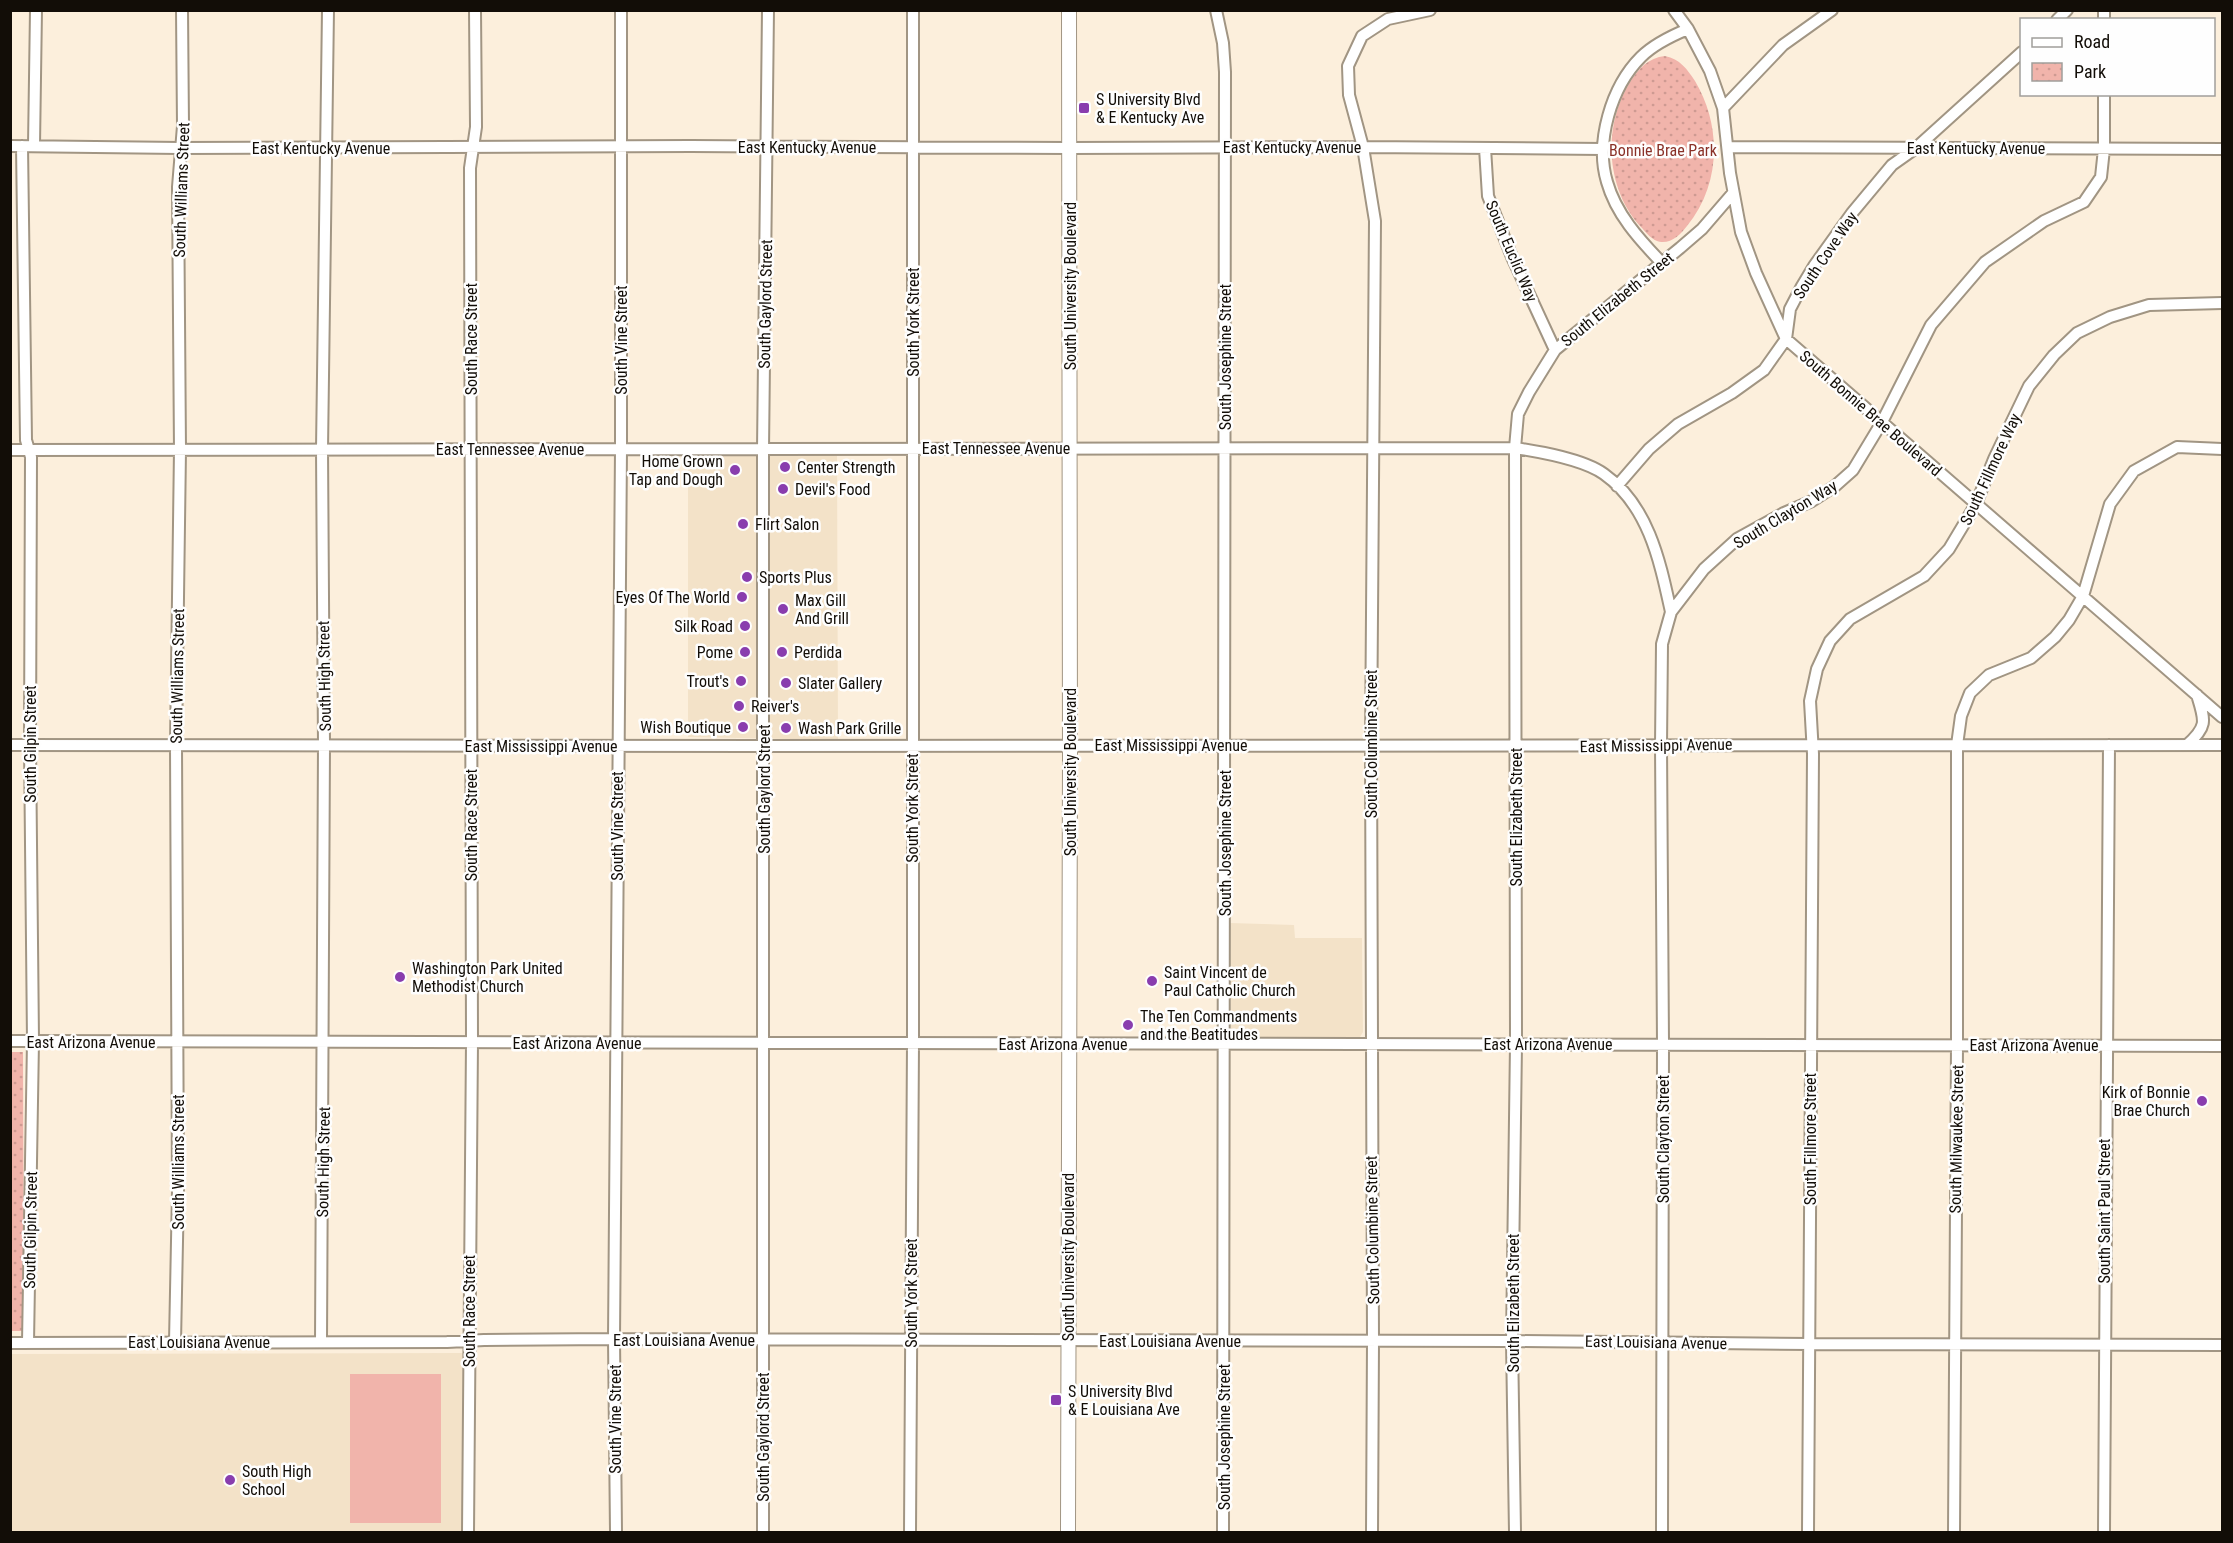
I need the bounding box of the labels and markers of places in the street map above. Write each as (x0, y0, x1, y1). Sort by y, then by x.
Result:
place label: S University Blvd & E Kentucky Ave (1096, 90, 1204, 127)
marker: S University Blvd & E Kentucky Ave (1077, 101, 1091, 115)
place label: Home Grown Tap and Dough (629, 452, 723, 489)
place label: Center Strength (797, 458, 895, 477)
marker: Center Strength (778, 460, 792, 474)
marker: Home Grown Tap and Dough (728, 463, 742, 477)
place label: Devil's Food (795, 480, 870, 499)
marker: Devil's Food (776, 482, 790, 496)
place label: Flirt Salon (755, 515, 819, 534)
marker: Flirt Salon (736, 517, 750, 531)
place label: Sports Plus (759, 568, 832, 587)
marker: Sports Plus (740, 570, 754, 584)
place label: Eyes Of The World (615, 588, 730, 607)
marker: Eyes Of The World (735, 590, 749, 604)
place label: Max Gill And Grill (795, 591, 849, 628)
marker: Max Gill And Grill (776, 602, 790, 616)
place label: Silk Road (674, 617, 733, 636)
marker: Silk Road (738, 619, 752, 633)
place label: Pome (697, 643, 733, 662)
place label: Perdida (794, 643, 842, 662)
marker: Pome (738, 645, 752, 659)
marker: Perdida (775, 645, 789, 659)
place label: Trout's (687, 672, 729, 691)
marker: Trout's (734, 674, 748, 688)
place label: Slater Gallery (798, 674, 882, 693)
marker: Slater Gallery (779, 676, 793, 690)
place label: Reiver's (751, 697, 799, 716)
marker: Reiver's (732, 699, 746, 713)
place label: Wish Boutique (640, 718, 731, 737)
place label: Wash Park Grille (798, 719, 901, 738)
marker: Wish Boutique (736, 720, 750, 734)
marker: Wash Park Grille (779, 721, 793, 735)
place label: Washington Park United Methodist Church (412, 959, 563, 996)
place label: Saint Vincent de Paul Catholic Church (1164, 963, 1296, 1000)
marker: Washington Park United Methodist Church (393, 970, 407, 984)
marker: Saint Vincent de Paul Catholic Church (1145, 974, 1159, 988)
place label: The Ten Commandments and the Beatitudes (1140, 1007, 1297, 1044)
marker: The Ten Commandments and the Beatitudes (1121, 1018, 1135, 1032)
place label: Kirk of Bonnie Brae Church (2102, 1083, 2190, 1120)
marker: Kirk of Bonnie Brae Church (2195, 1094, 2209, 1108)
place label: S University Blvd & E Louisiana Ave (1068, 1382, 1180, 1419)
marker: S University Blvd & E Louisiana Ave (1049, 1393, 1063, 1407)
place label: South High School (242, 1462, 311, 1499)
marker: South High School (223, 1473, 237, 1487)

